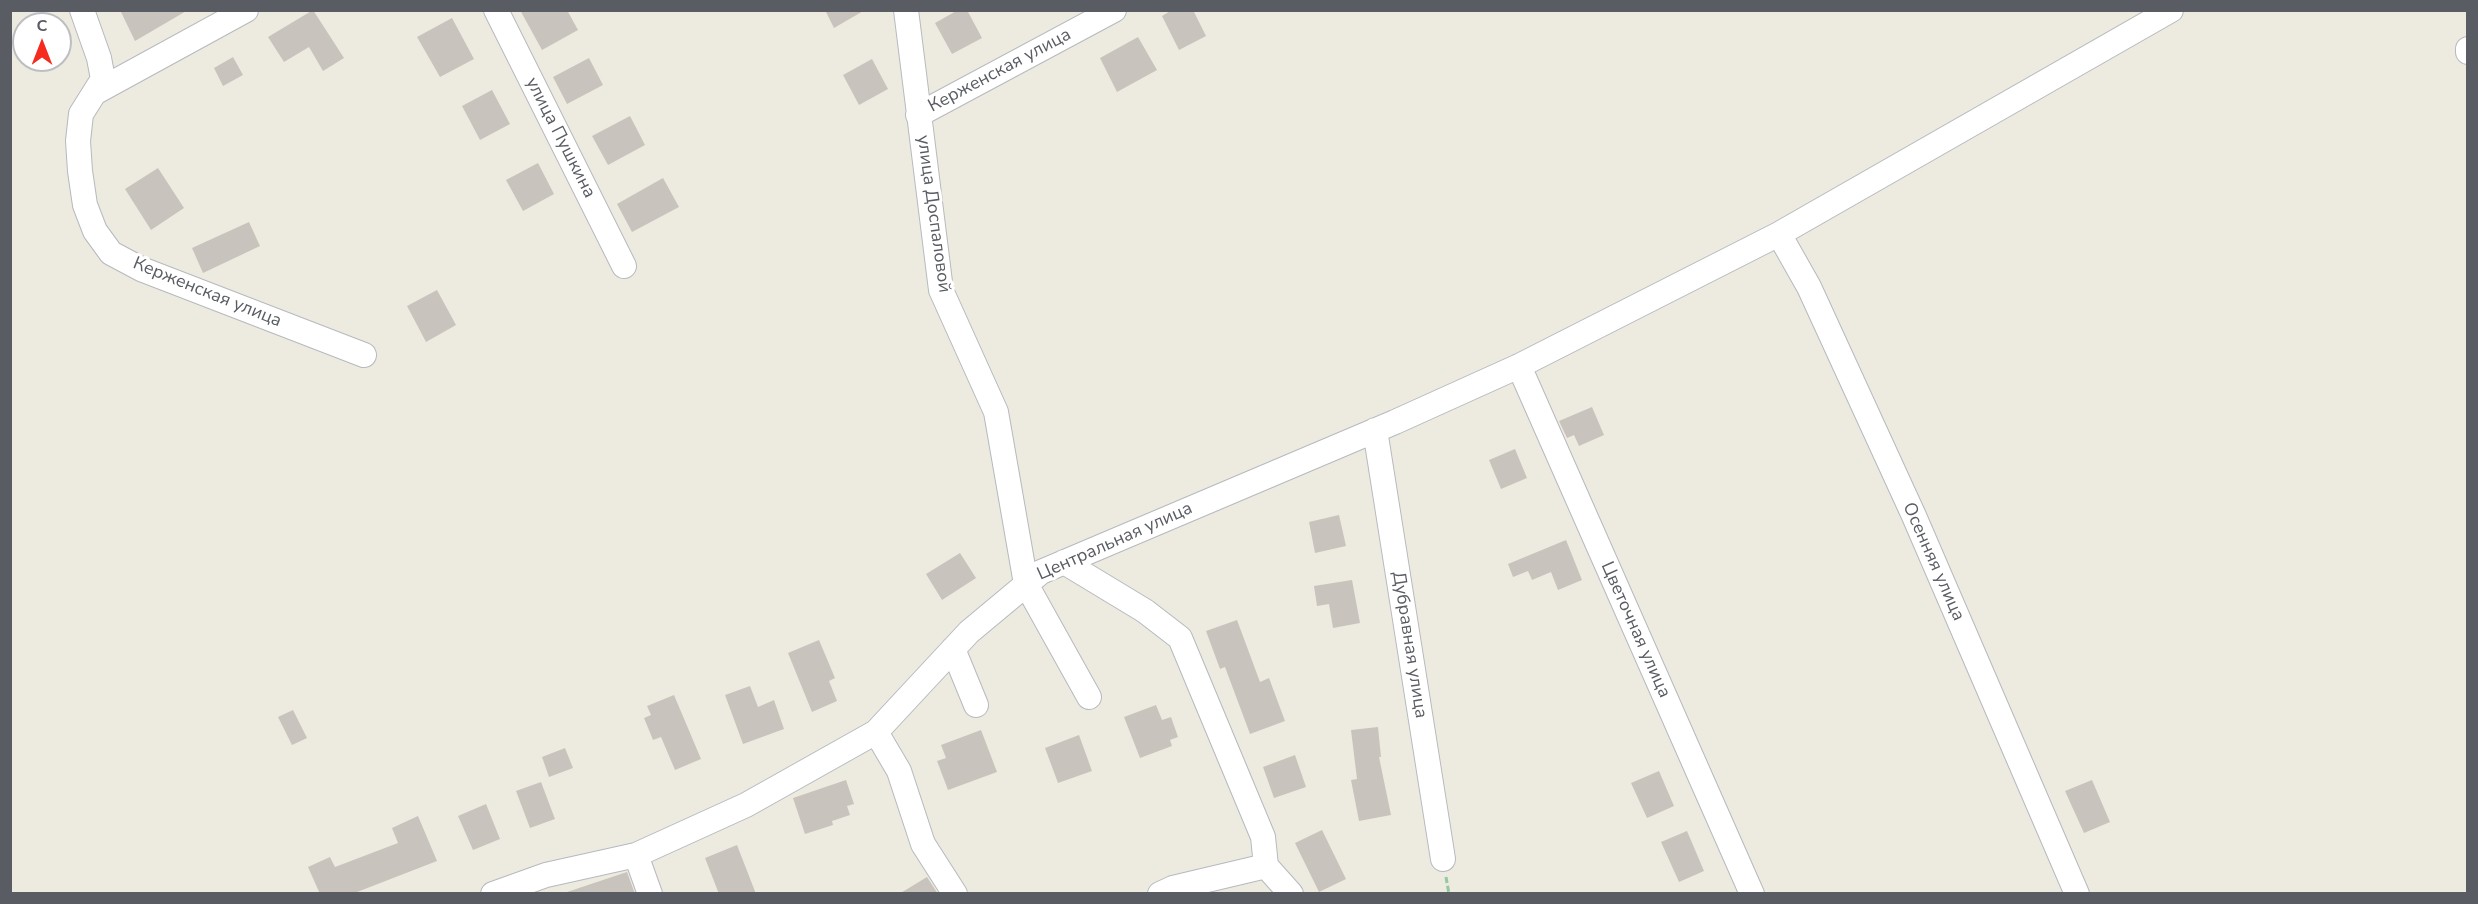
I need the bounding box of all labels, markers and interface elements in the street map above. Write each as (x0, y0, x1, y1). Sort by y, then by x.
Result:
north arrow (12, 12, 72, 72)
text: С (37, 15, 47, 37)
street label: Керженская улица (925, 24, 1075, 118)
street label: улица Пушкина (520, 74, 600, 202)
street label: улица Доспаловой (911, 134, 955, 294)
street label: Керженская улица (129, 253, 285, 333)
street label: Центральная улица (1034, 498, 1196, 586)
street label: Осенняя улица (1897, 499, 1969, 625)
street label: Цветочная улица (1595, 559, 1675, 701)
street label: Дубравная улица (1387, 570, 1431, 720)

